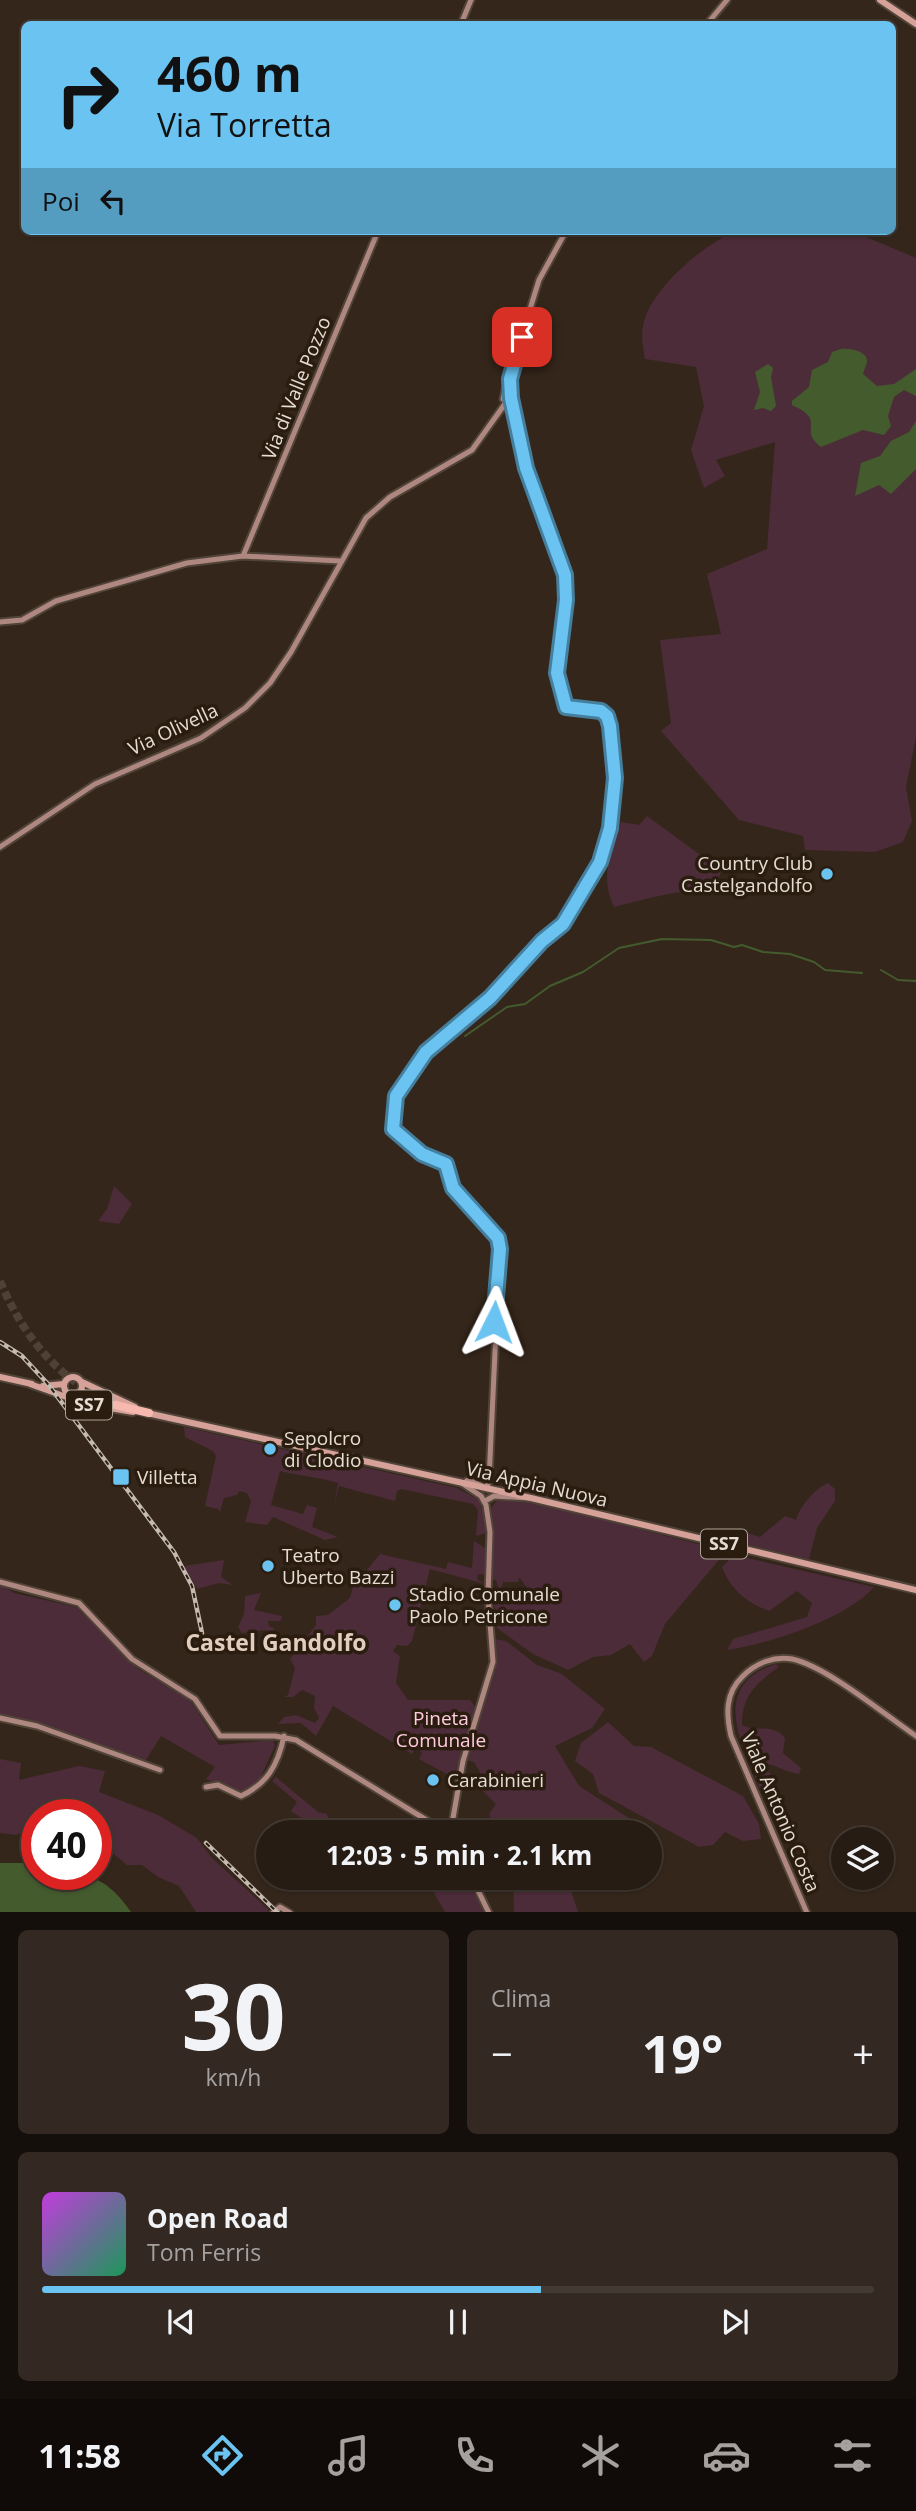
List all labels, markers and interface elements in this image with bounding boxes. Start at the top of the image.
text: 460 m [157,40,302,106]
icon: right [42,49,133,140]
text: Via Torretta [157,103,332,146]
icon: left [94,182,132,220]
text: Poi [42,183,80,219]
pin [492,307,552,367]
street label: Via di Valle Pozzo [255,313,337,463]
icon: arrive [503,318,541,356]
street label: Via Olivella [124,697,222,761]
place label: Country Club Castelgandolfo [681,850,813,898]
marker: Country Club Castelgandolfo [819,866,835,882]
position arrow [457,1285,531,1359]
road number: SS7 [66,1390,112,1420]
place label: Sepolcro di Clodio [284,1425,361,1473]
marker: Sepolcro di Clodio [262,1441,278,1457]
street label: Via Appia Nuova [464,1455,610,1513]
place label: Villetta [137,1464,198,1490]
marker: Villetta [111,1467,131,1487]
road number: SS7 [701,1530,747,1559]
place label: Teatro Uberto Bazzi [282,1542,395,1590]
marker: Teatro Uberto Bazzi [260,1558,276,1574]
place label: Stadio Comunale Paolo Petricone [409,1581,560,1629]
marker: Stadio Comunale Paolo Petricone [387,1597,403,1613]
district label: Castel Gandolfo [185,1626,367,1658]
park label: Pineta Comunale [396,1705,486,1753]
street label: Viale Antonio Costa [736,1728,826,1896]
place label: Carabinieri [447,1767,544,1793]
marker: Carabinieri [425,1772,441,1788]
speed limit sign: 40 [21,1799,112,1890]
map controls [831,1827,894,1890]
button: layers [831,1827,894,1890]
text: 12:03 · 5 min · 2.1 km [326,1837,592,1873]
text: 30 [181,1953,286,2077]
text: Clima [491,1982,551,2014]
text: 19° [642,2017,723,2088]
text: − [491,2027,513,2079]
text: + [852,2027,874,2079]
text: km/h [206,2061,261,2093]
text: Open Road [147,2200,289,2236]
text: Tom Ferris [147,2236,261,2268]
icon: previous [162,2303,200,2341]
icon: pause [439,2303,477,2341]
icon: next [716,2303,754,2341]
icon: directions [198,2431,247,2480]
icon: music [324,2431,373,2480]
icon: phone [450,2431,499,2480]
icon: climate [576,2431,625,2480]
icon: car [702,2431,751,2480]
icon: filters [828,2431,877,2480]
text: 11:58 [39,2434,121,2477]

